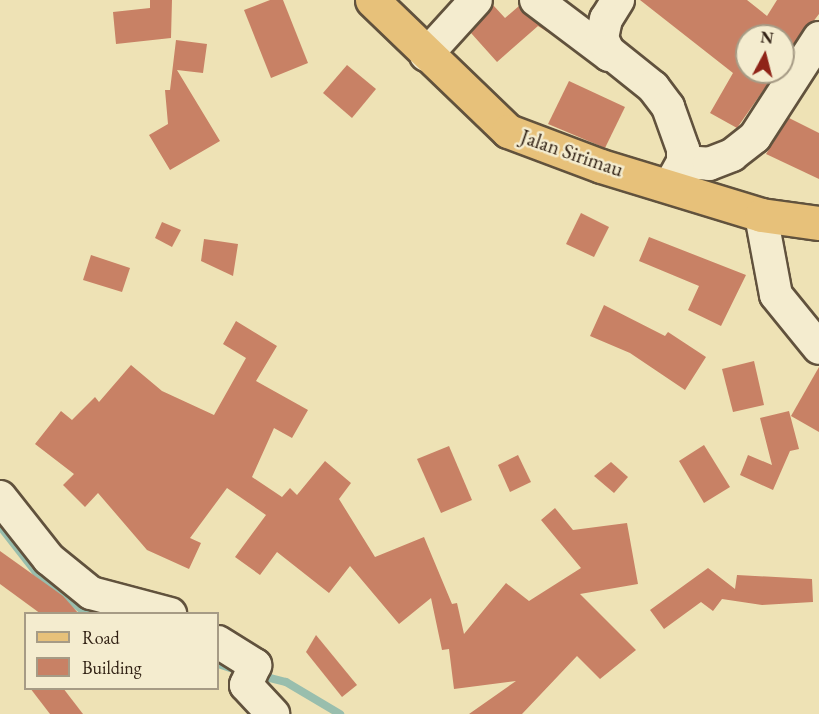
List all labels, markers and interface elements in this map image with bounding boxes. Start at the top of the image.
north arrow [735,24,795,84]
text: N [759,26,775,49]
street label: Jalan Sirimau [517,124,627,182]
legend [24,612,219,690]
text: Road [82,626,120,649]
text: Building [82,656,142,679]

